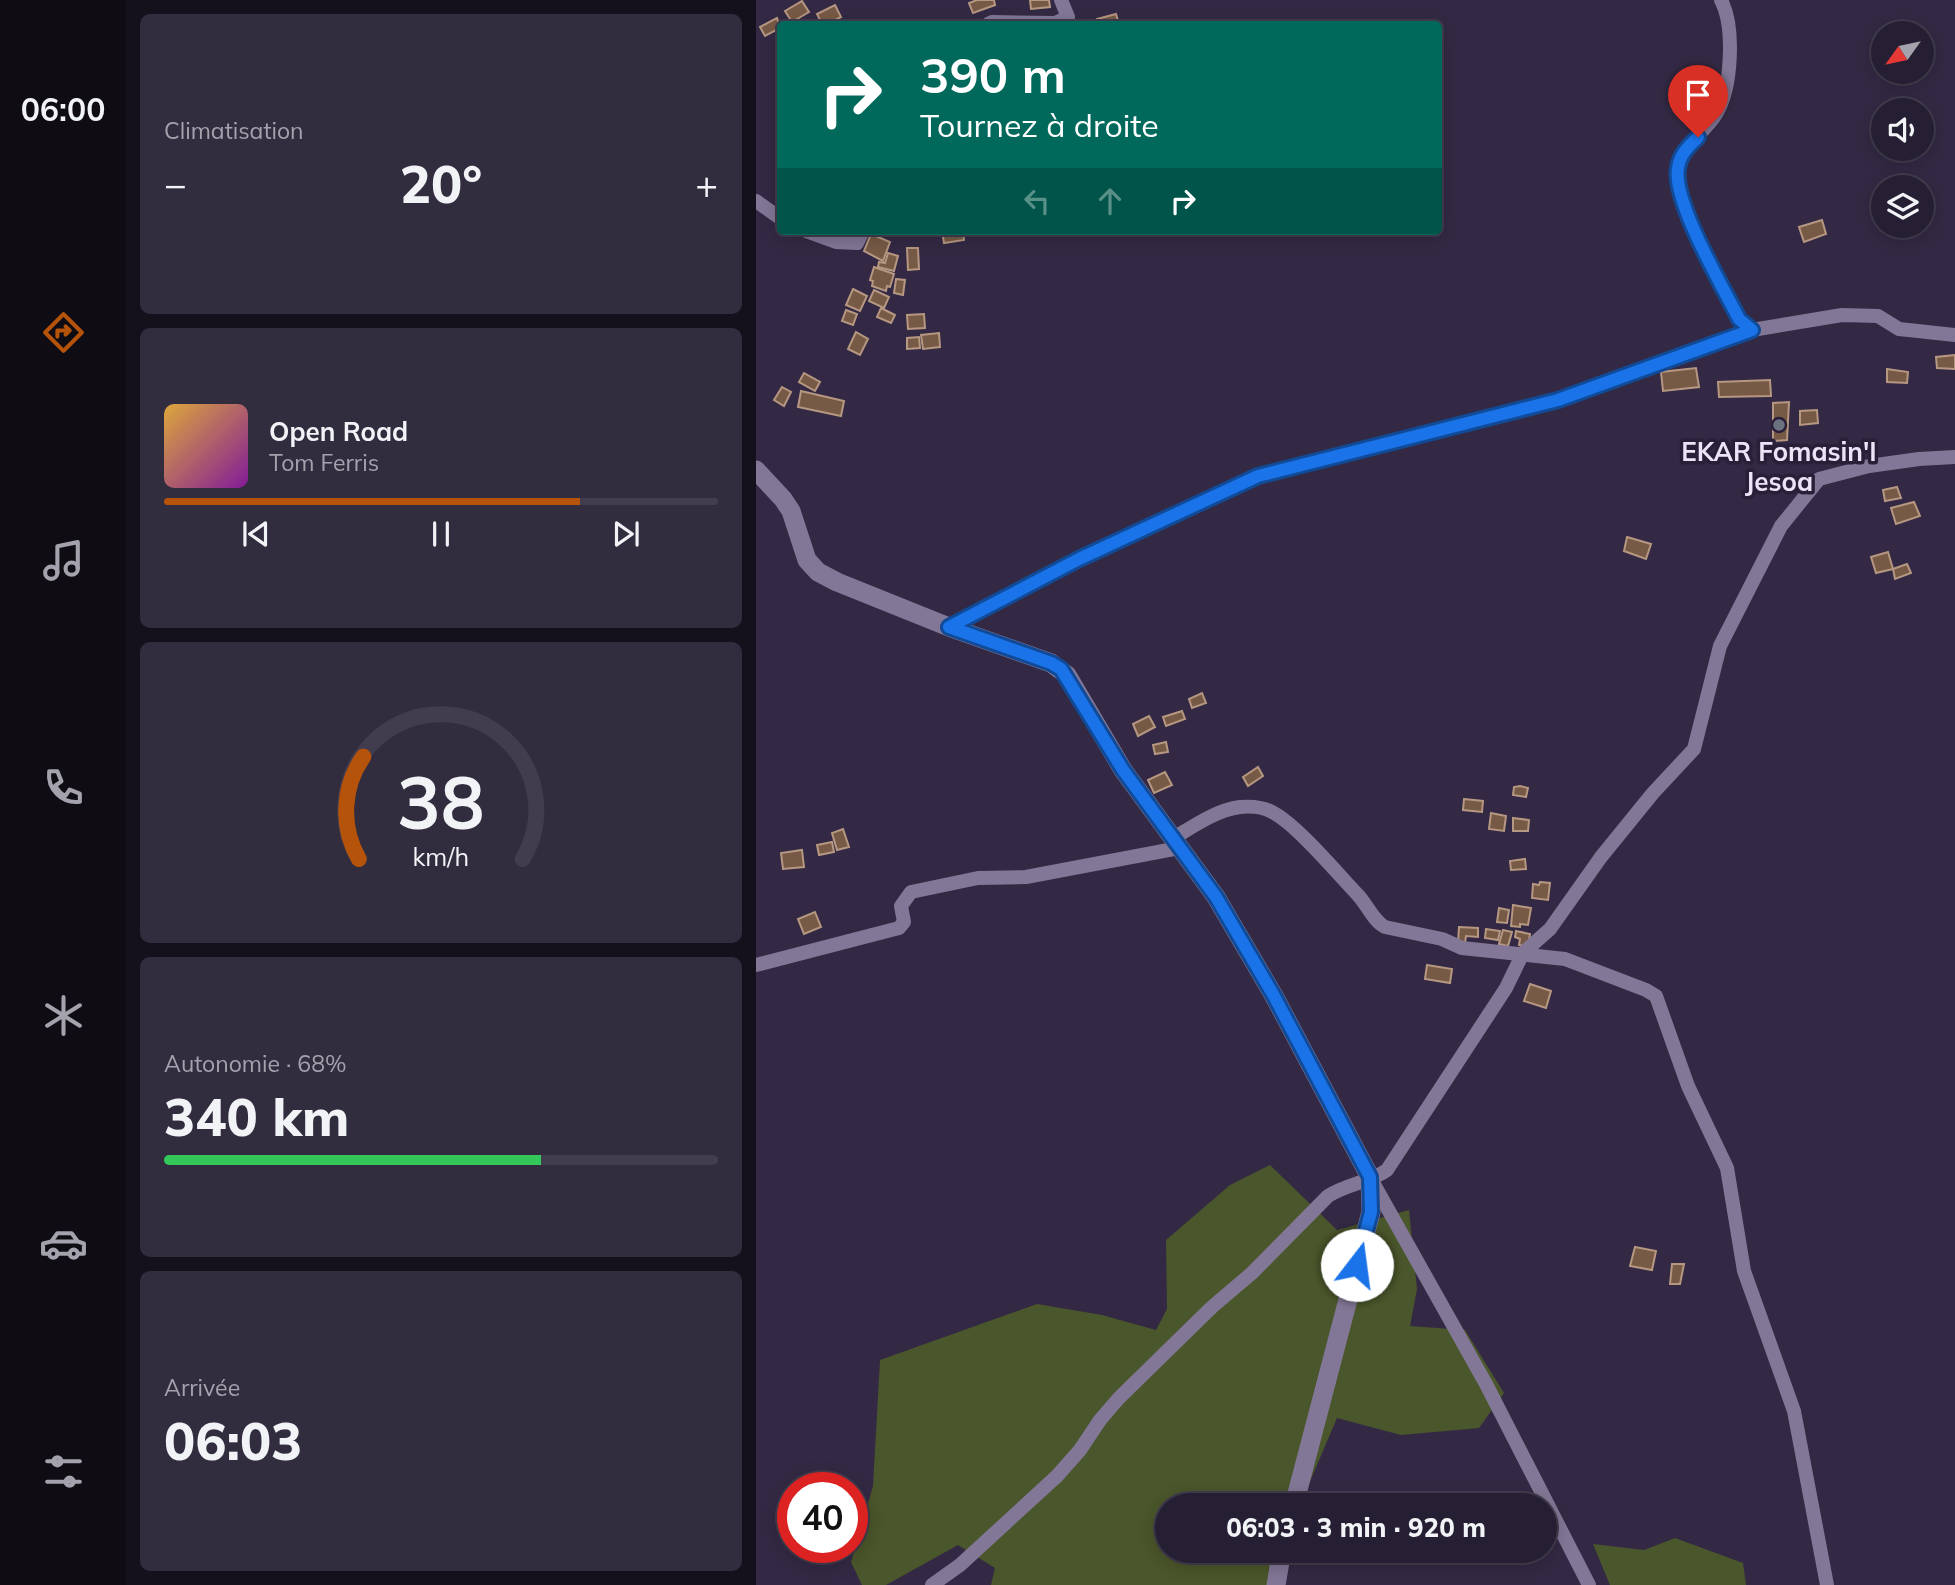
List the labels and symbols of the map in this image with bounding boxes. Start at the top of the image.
north arrow [1871,21,1934,84]
pin [1668,65,1728,137]
marker: EKAR Fomasin'I Jesoa [1771,417,1787,433]
place label: EKAR Fomasin'I Jesoa [1681,435,1877,498]
position arrow [1320,1228,1394,1302]
speed limit sign: 40 [777,1472,868,1563]

